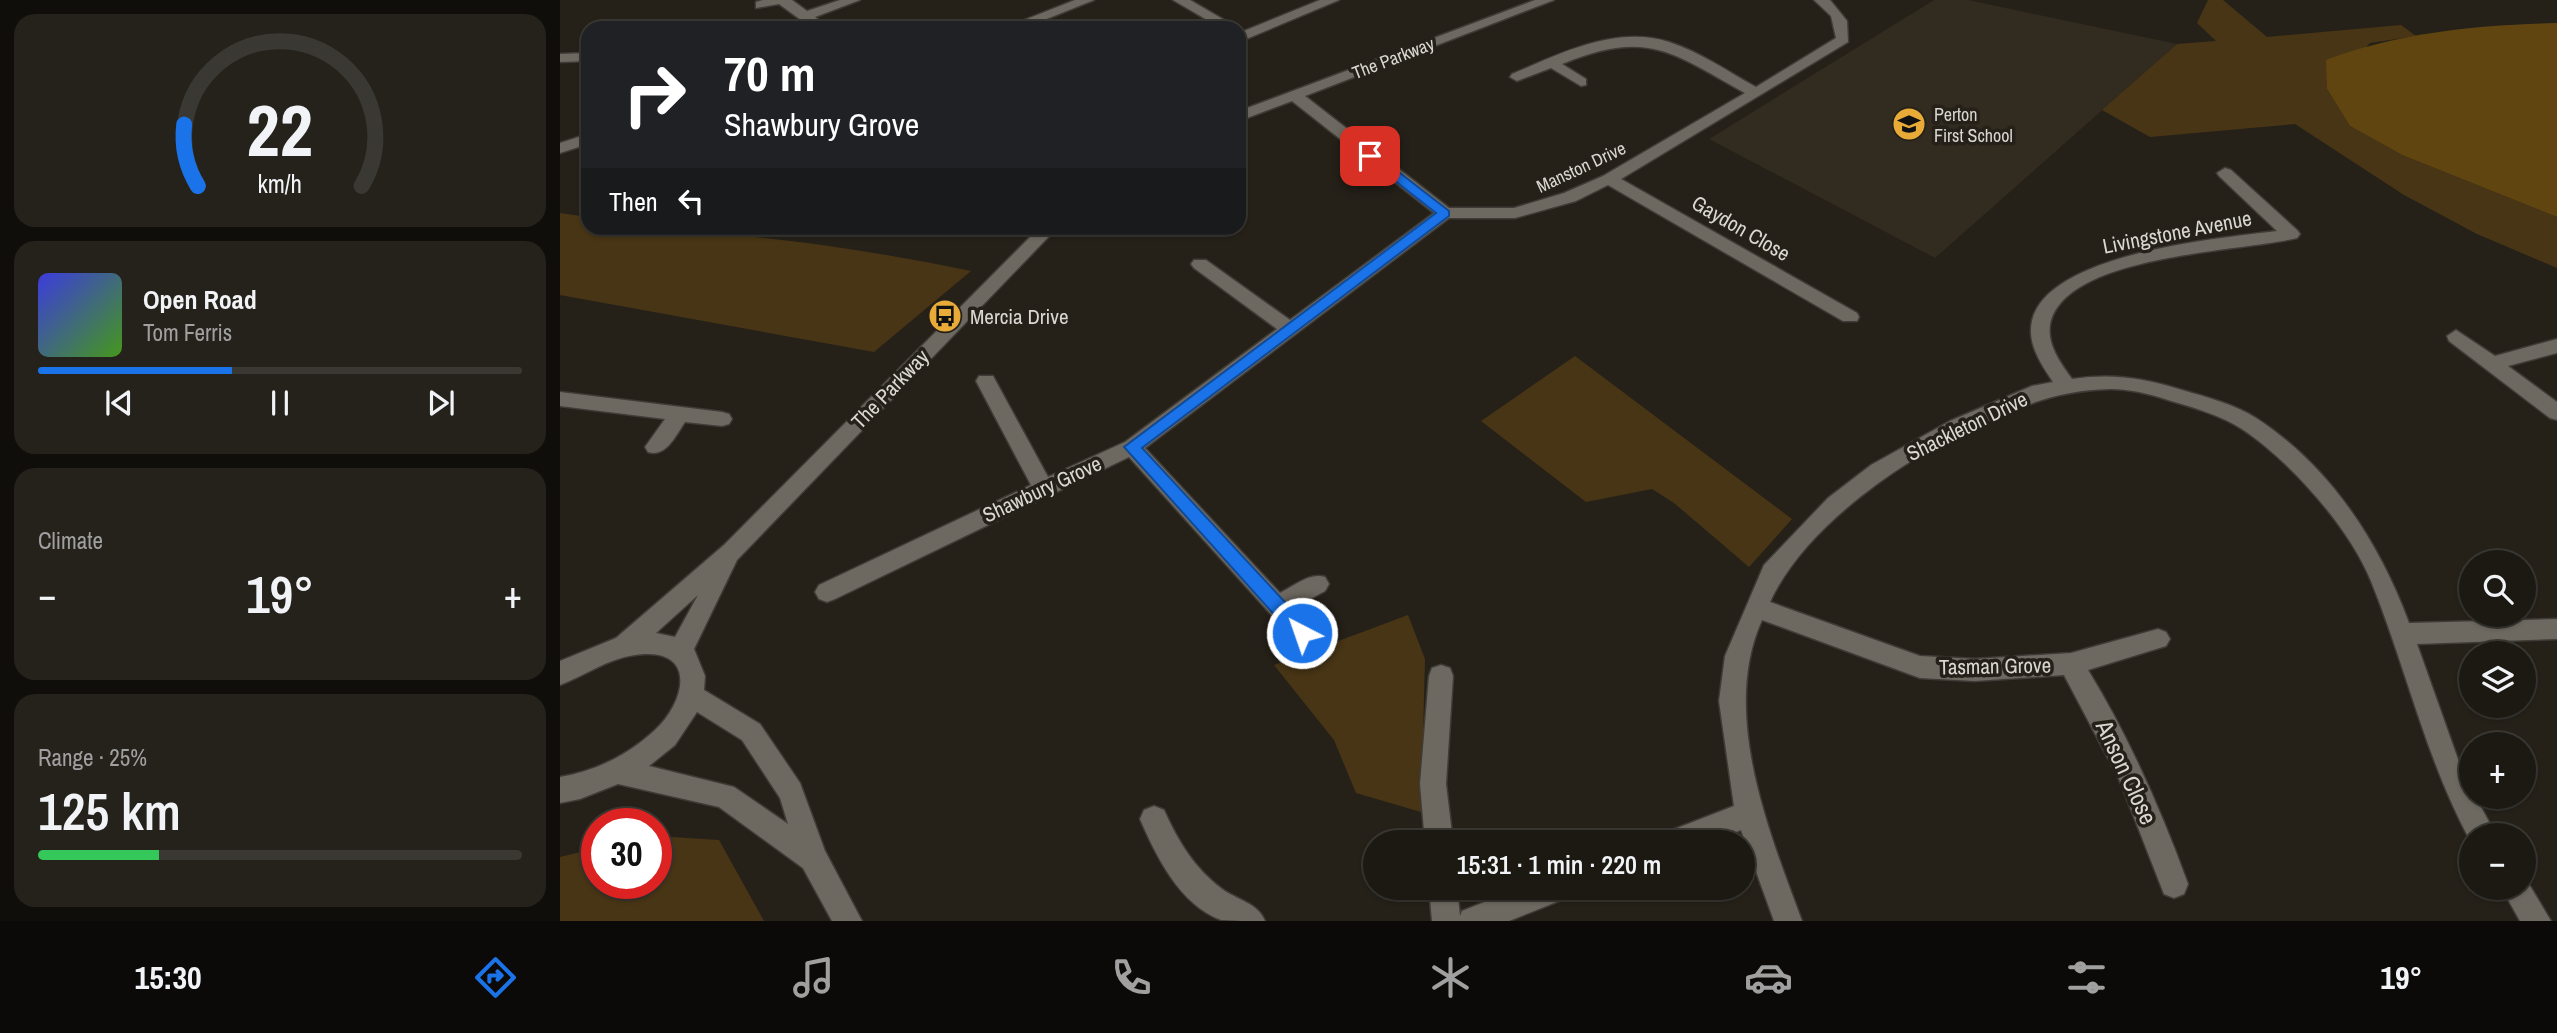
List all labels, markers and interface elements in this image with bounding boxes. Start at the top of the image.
street label: The Parkway [1348,31,1438,85]
text: 70 m [724,40,816,106]
icon: right [609,49,700,140]
text: 22 [247,82,313,180]
place label: Perton First School [1934,102,2013,148]
text: Shawbury Grove [724,103,919,146]
school or university icon: Perton First School [1890,105,1928,143]
pin [1340,126,1400,186]
street label: Manston Drive [1532,135,1630,199]
icon: arrive [1351,137,1389,175]
text: km/h [258,167,302,201]
icon: left [672,182,710,220]
text: Then [609,184,658,219]
street label: Gaydon Close [1686,188,1796,268]
street label: Livingstone Avenue [2100,203,2254,261]
text: Open Road [143,282,257,317]
bus stop icon: Mercia Drive [926,297,964,335]
place label: Mercia Drive [970,302,1069,331]
text: Tom Ferris [143,317,232,348]
street label: The Parkway [845,343,936,435]
icon: previous [100,384,138,422]
icon: pause [261,384,299,422]
icon: next [422,384,460,422]
street label: Shackleton Drive [1902,384,2032,468]
street label: Shawbury Grove [978,449,1106,529]
text: Climate [38,525,103,556]
map controls [2459,550,2536,900]
button: search [2459,550,2536,627]
text: 19° [246,559,314,629]
text: − [38,569,56,620]
text: + [504,569,522,620]
position arrow [1265,596,1339,670]
button: layers [2459,641,2536,718]
street label: Tasman Grove [1939,651,2051,681]
street label: Anson Close [2088,714,2165,829]
button: + [2459,732,2536,809]
text: Range · 25% [38,742,147,773]
text: 125 km [38,776,181,846]
speed limit sign: 30 [581,808,672,899]
button: − [2459,823,2536,900]
text: 15:31 · 1 min · 220 m [1457,847,1661,882]
icon: directions [471,953,520,1002]
icon: music [789,953,838,1002]
icon: phone [1107,953,1156,1002]
icon: climate [1426,953,1475,1002]
icon: car [1744,953,1793,1002]
icon: filters [2062,953,2111,1002]
text: 15:30 [135,956,202,999]
text: 19° [2380,956,2422,999]

